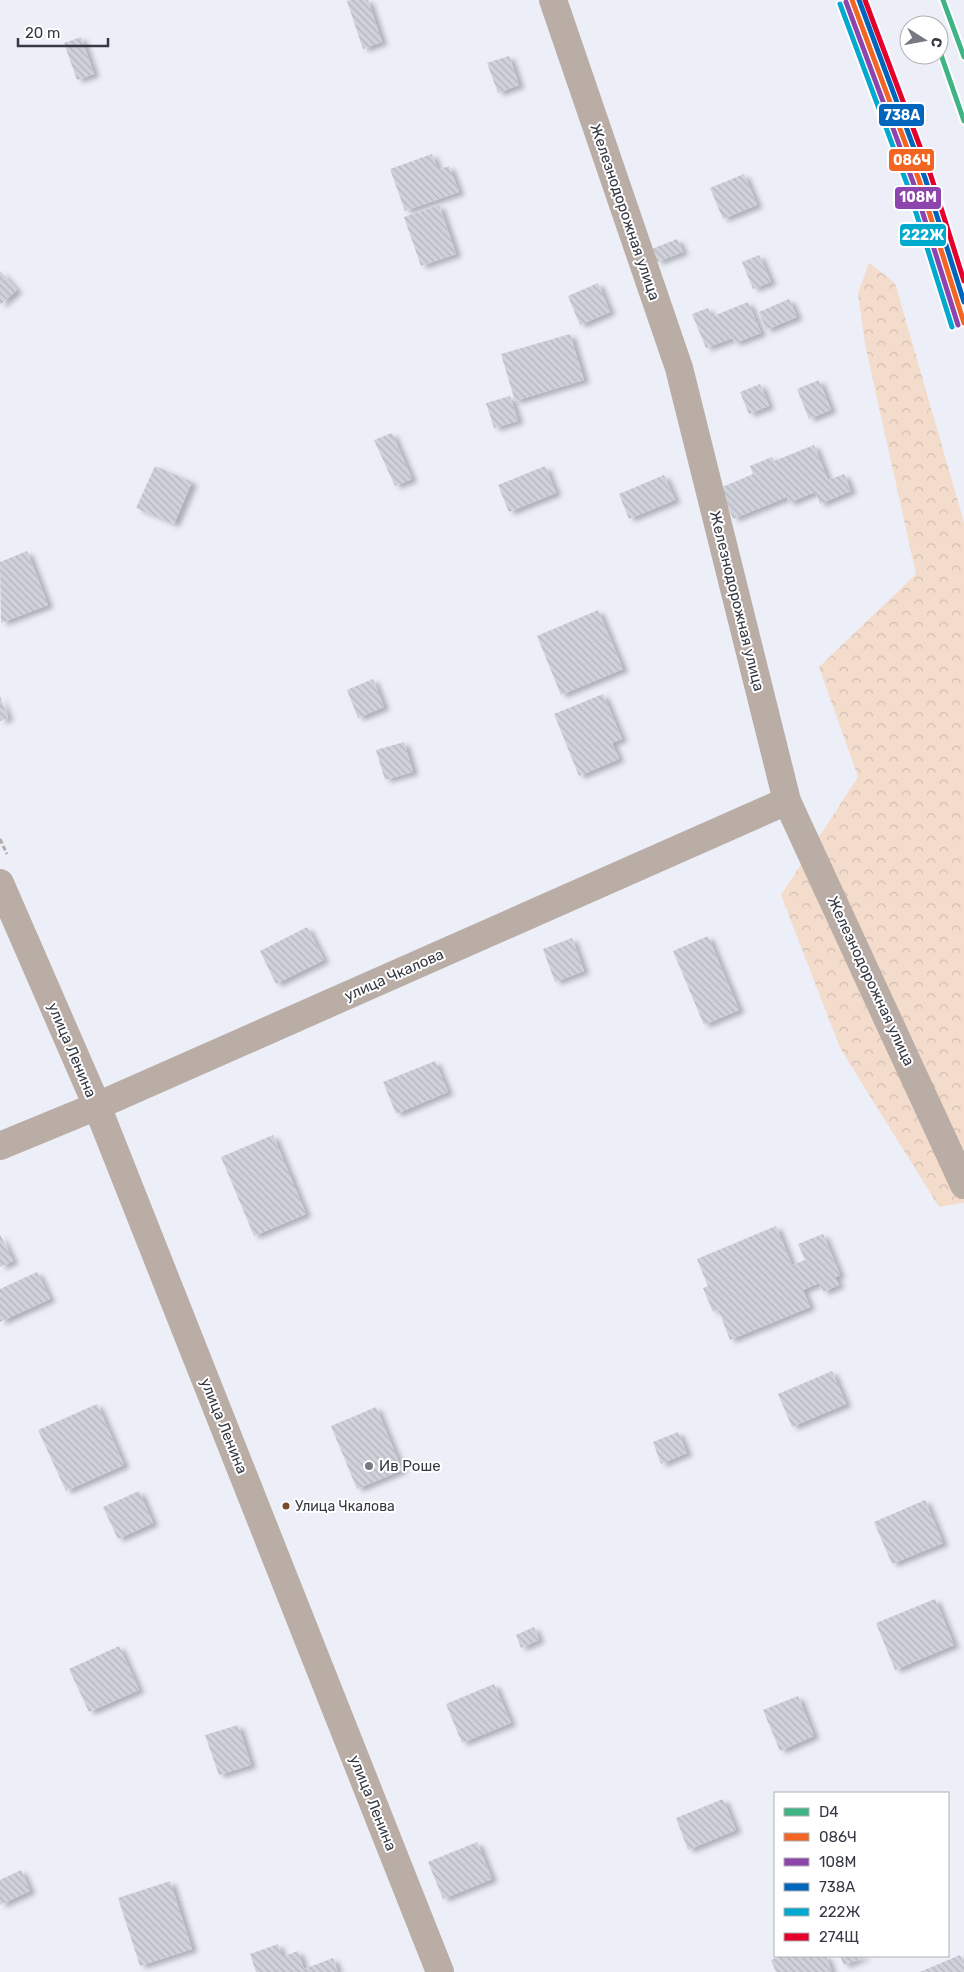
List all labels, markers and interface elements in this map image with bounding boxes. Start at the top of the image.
scale bar [18,15,108,47]
north arrow [899,15,949,65]
text: 20 m [25,24,60,42]
text: С [927,36,946,49]
line badge: 738А [878,103,925,127]
text: 738А [884,107,920,124]
street label: Железнодорожная улица [586,121,664,303]
line badge: 086Ч [888,148,935,172]
text: 086Ч [893,152,931,169]
line badge: 108М [894,186,942,210]
text: 108М [899,189,937,206]
line badge: 222Ж [899,223,947,247]
text: 222Ж [902,227,944,244]
street label: Железнодорожная улица [706,509,768,693]
street label: Железнодорожная улица [824,893,918,1069]
street label: улица Чкалова [341,945,447,1005]
street label: улица Ленина [44,1000,100,1100]
street label: улица Ленина [197,1376,251,1476]
place label: Ив Роше [379,1457,441,1475]
marker: Ив Роше [363,1460,375,1472]
place label: Улица Чкалова [295,1498,395,1515]
marker: Улица Чкалова [281,1501,291,1511]
street label: улица Ленина [346,1753,400,1853]
legend [774,1792,949,1957]
text: D4 [819,1803,839,1821]
text: 086Ч [819,1828,857,1846]
text: 108М [819,1853,856,1871]
text: 738А [819,1878,855,1896]
text: 222Ж [819,1903,860,1921]
text: 274Щ [819,1928,859,1946]

